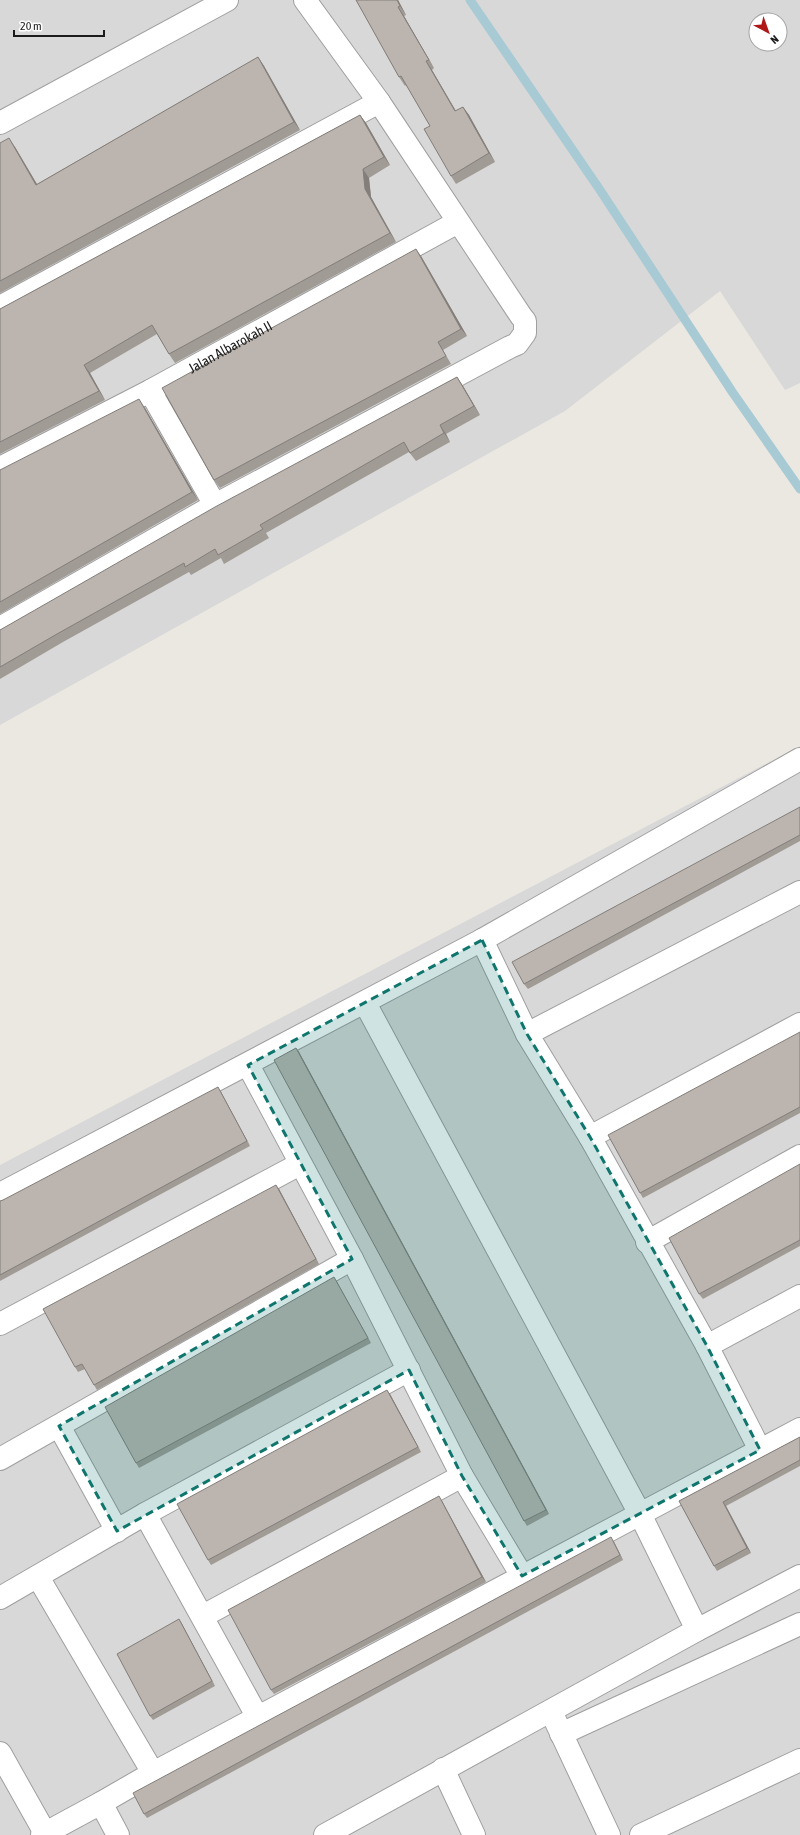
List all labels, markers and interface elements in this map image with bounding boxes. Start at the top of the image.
scale bar [14,12,104,38]
north arrow [748,12,788,52]
text: 20 m [20,19,42,33]
text: N [768,33,781,46]
street label: Jalan Albarokah II [186,318,275,376]

